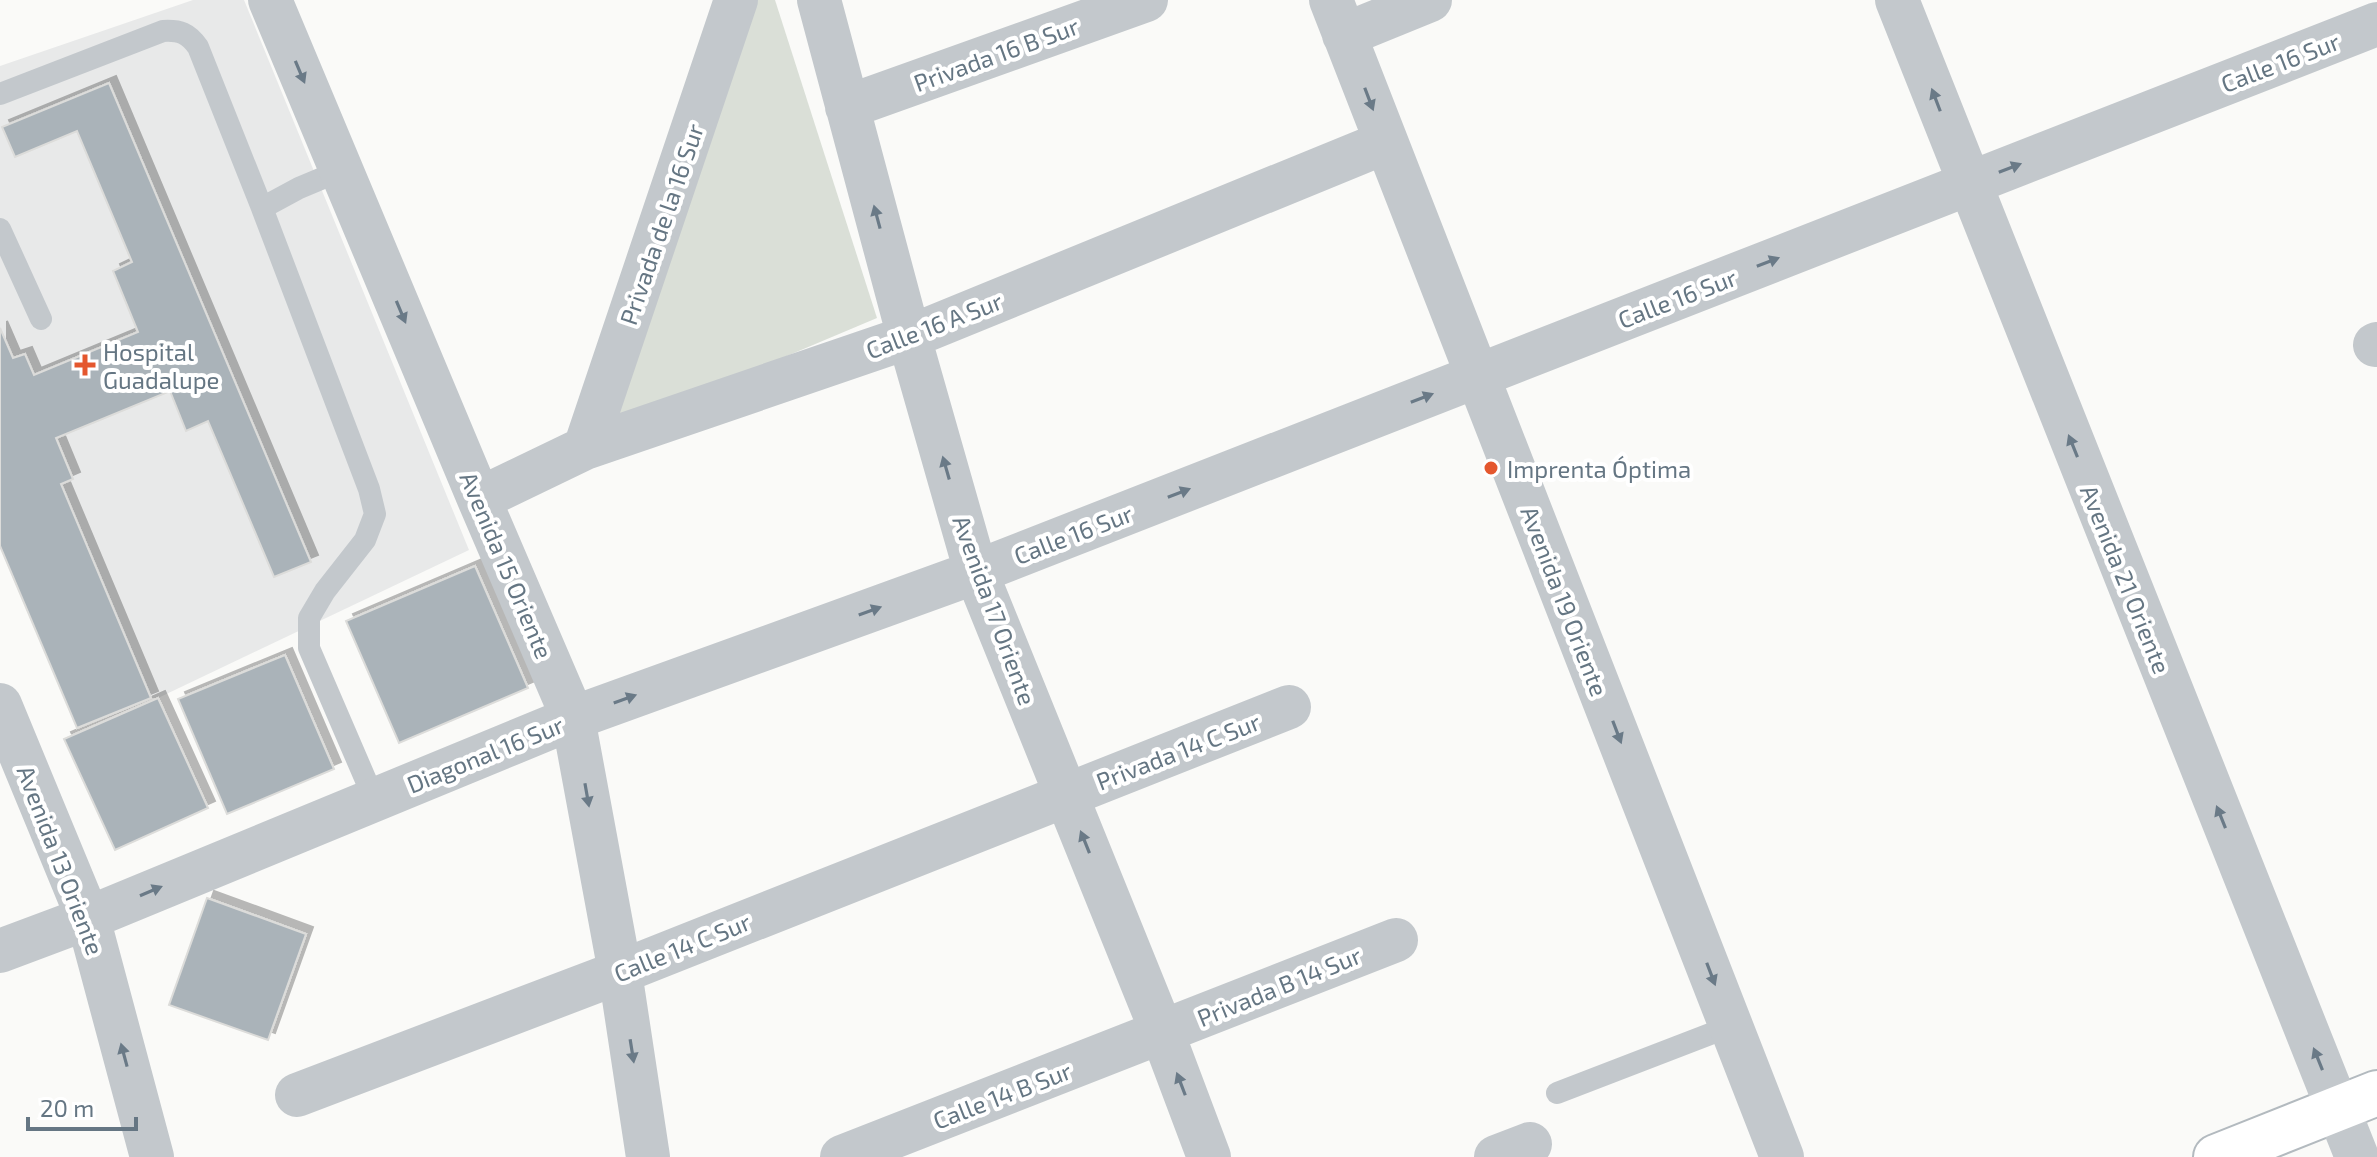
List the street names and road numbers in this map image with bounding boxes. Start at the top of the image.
street label: Privada 16 B Sur [910,11,1083,97]
street label: Calle 16 Sur [2217,26,2344,98]
street label: Privada de la 16 Sur [613,119,709,328]
street label: Calle 16 Sur [1614,262,1741,334]
street label: Calle 16 A Sur [862,286,1007,364]
street label: Avenida 15 Oriente [455,467,559,663]
street label: Avenida 21 Oriente [2075,480,2177,678]
street label: Calle 16 Sur [1010,498,1137,570]
street label: Avenida 19 Oriente [1515,502,1615,700]
street label: Avenida 17 Oriente [947,511,1043,709]
street label: Privada 14 C Sur [1092,706,1264,796]
street label: Diagonal 16 Sur [402,709,568,799]
street label: Avenida 13 Oriente [11,761,111,959]
street label: Calle 14 C Sur [609,906,755,988]
street label: Privada B 14 Sur [1193,940,1366,1032]
street label: Calle 14 B Sur [929,1055,1076,1135]

